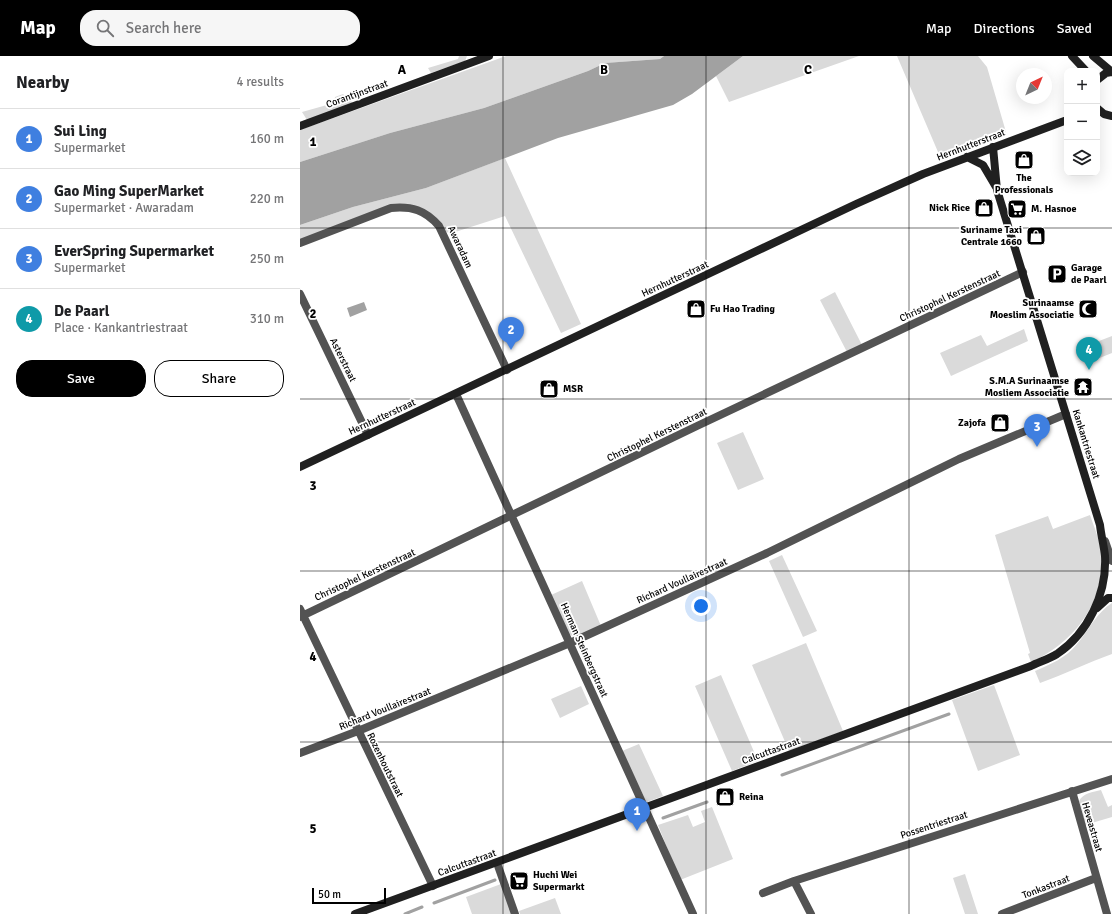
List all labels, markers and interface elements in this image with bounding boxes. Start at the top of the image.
search box [80,10,360,46]
text: Map [20,16,56,40]
icon: search [94,17,116,39]
text: Search here [126,19,201,37]
text: Map [926,20,952,37]
text: Directions [974,20,1035,37]
text: Saved [1057,20,1092,37]
text: A [398,62,407,78]
text: B [600,62,608,78]
text: C [804,62,812,78]
north arrow [1016,68,1052,104]
map controls [1064,68,1100,176]
button: + [1064,68,1100,104]
text: Nearby [16,72,69,93]
text: 4 results [236,74,284,90]
street label: Corantijnstraat [324,77,390,111]
button: − [1064,104,1100,140]
text: Sui Ling [54,122,107,140]
street label: Hernhutterstraat [935,126,1007,164]
text: 1 [25,131,33,147]
text: 160 m [250,131,284,147]
text: 1 [309,134,317,150]
text: Supermarket [54,140,126,156]
button: layers [1064,140,1100,176]
shop icon: The Professionals [1013,149,1035,171]
place label: The Professionals [995,172,1054,196]
text: Gao Ming SuperMarket [54,182,204,200]
text: 2 [25,191,33,207]
text: 220 m [250,191,284,207]
shop icon: Nick Rice [973,197,995,219]
supermarket icon: M. Hasnoe [1006,198,1028,220]
text: Supermarket · Awaradam [54,200,194,216]
place label: Nick Rice [929,202,970,214]
place label: M. Hasnoe [1031,203,1077,215]
street label: Awaradam [445,224,475,270]
place label: Suriname Taxi Centrale 1660 [961,224,1023,248]
shop icon: Suriname Taxi Centrale 1660 [1025,225,1047,247]
text: EverSpring Supermarket [54,242,214,260]
text: 3 [25,251,33,267]
text: 250 m [250,251,284,267]
street label: Hernhutterstraat [640,258,711,300]
text: Supermarket [54,260,126,276]
place label: Garage de Paarl [1071,262,1107,286]
parking icon: Garage de Paarl [1046,263,1068,285]
street label: Christophel Kerstenstraat [898,267,1003,325]
place label: Surinaamse Moeslim Associatie [990,297,1074,321]
shop icon: Fu Hao Trading [685,298,707,320]
mosque icon: Surinaamse Moeslim Associatie [1077,298,1099,320]
text: De Paarl [54,302,109,320]
place label: Fu Hao Trading [710,303,776,315]
text: 2 [309,306,317,322]
text: 4 [25,311,33,327]
text: 310 m [250,311,284,327]
pin: 2 [498,317,524,350]
text: Place · Kankantriestraat [54,320,188,336]
street label: Asterstraat [327,336,359,384]
pin: 4 [1076,337,1102,370]
button: Save [16,360,146,397]
button: Share [154,360,284,397]
place label: S.M.A Surinaamse Mosliem Associatie [985,375,1069,399]
temple icon: S.M.A Surinaamse Mosliem Associatie [1072,376,1094,398]
shop icon: MSR [538,378,560,400]
place label: MSR [563,383,583,395]
street label: Hernhutterstraat [347,396,418,438]
street label: Christophel Kerstenstraat [605,405,709,464]
street label: Kankantriestraat [1070,408,1102,481]
shop icon: Zajofa [989,412,1011,434]
pin: 3 [1024,414,1050,447]
place label: Zajofa [958,417,986,429]
text: 3 [309,478,317,494]
street label: Christophel Kerstenstraat [313,546,418,604]
street label: Richard Voullairestraat [635,555,730,606]
your location [691,596,711,616]
street label: Herman Steinbergstraat [558,601,611,700]
text: 4 [309,649,317,665]
street label: Richard Voullairestraat [337,685,433,733]
street label: Rozenhoutstraat [364,731,406,800]
street label: Calcuttastraat [740,735,802,767]
shop icon: Reina [714,786,736,808]
place label: Reina [739,791,764,803]
pin: 1 [624,798,650,831]
street label: Heveastraat [1079,801,1105,854]
street label: Possentriestraat [899,808,970,842]
text: 5 [309,821,317,837]
street label: Calcuttastraat [436,847,498,879]
place label: Huchi Wei Supermarkt [533,869,585,893]
supermarket icon: Huchi Wei Supermarkt [508,870,530,892]
street label: Tonkastraat [1021,872,1072,902]
scale bar [312,886,386,905]
text: 50 m [318,888,341,901]

